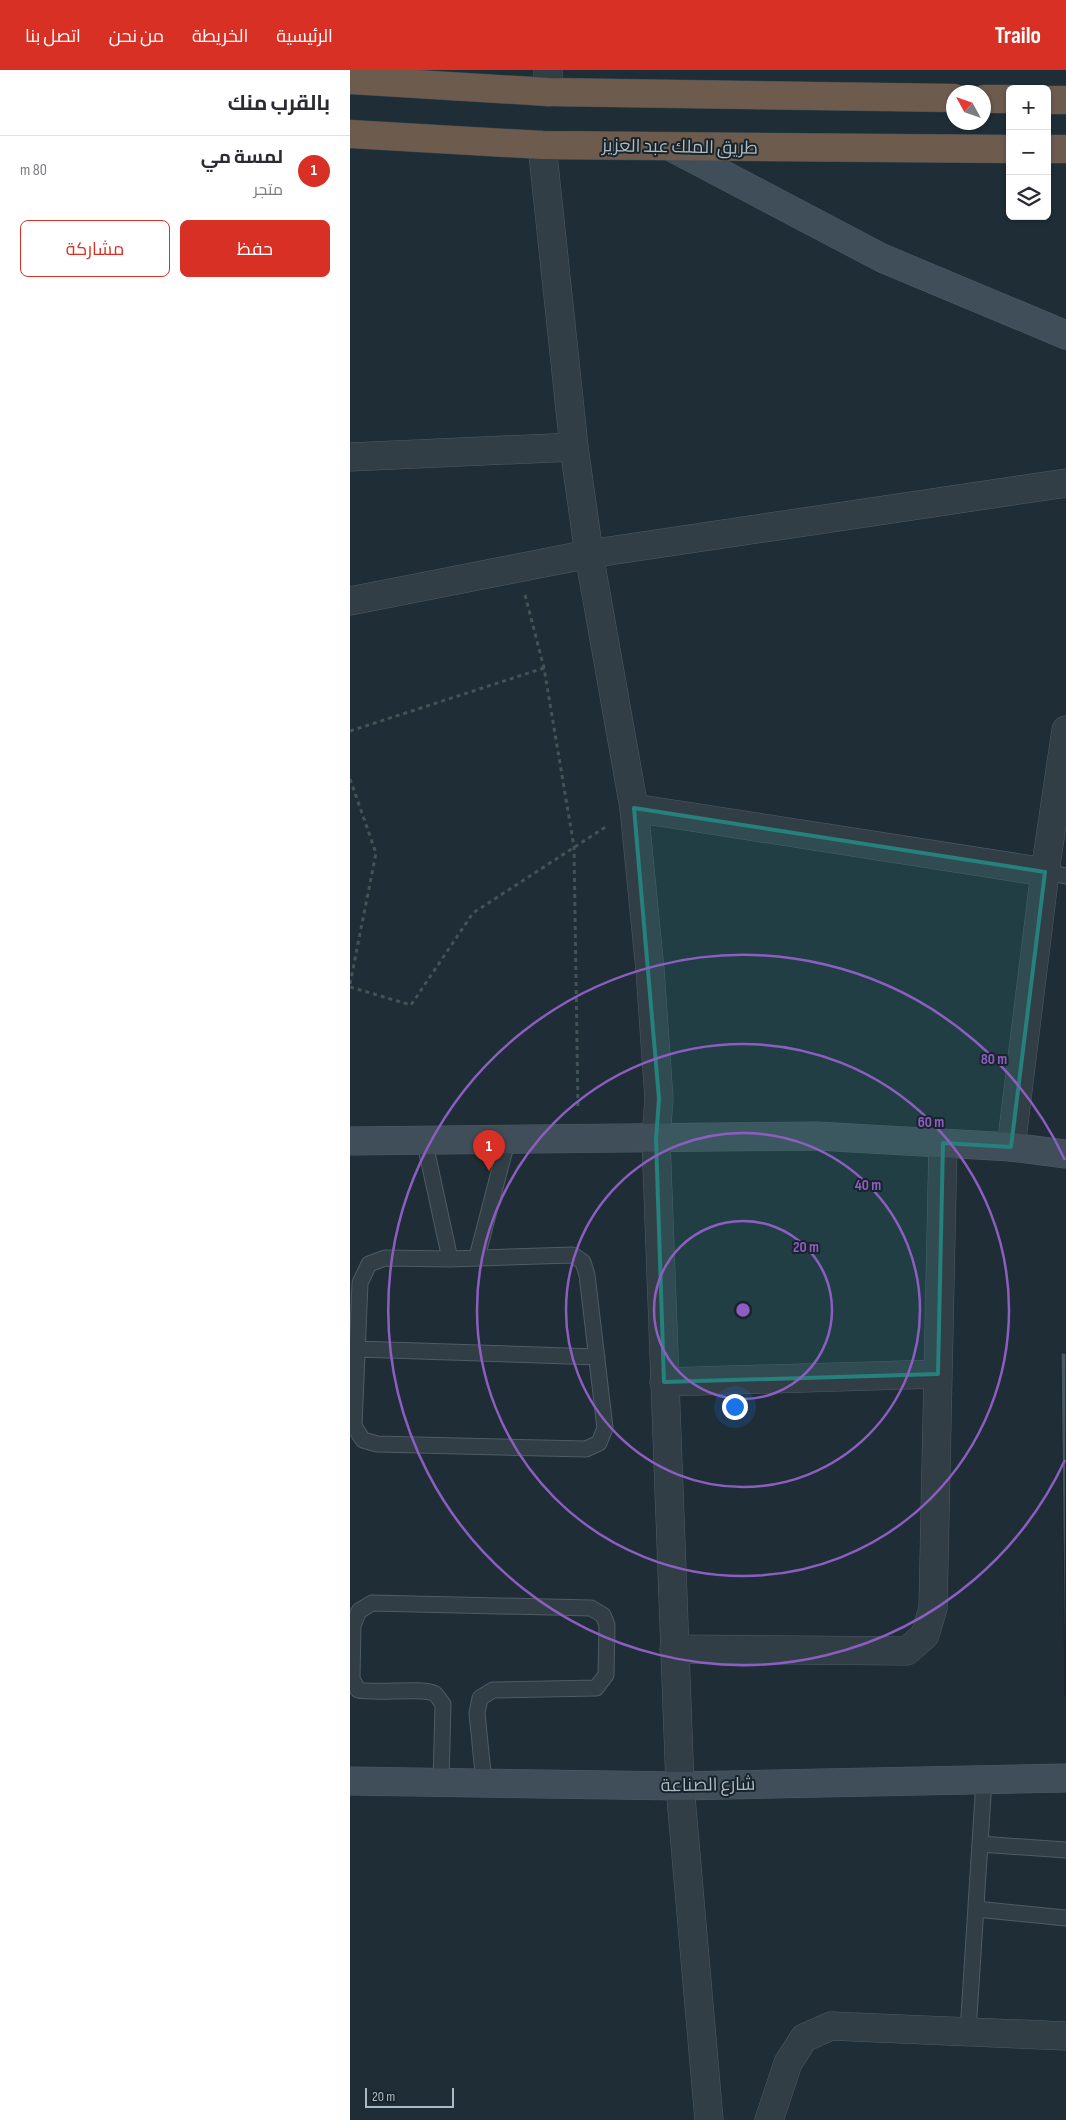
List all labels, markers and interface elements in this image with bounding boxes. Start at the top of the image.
text: Trailo [995,21,1041,50]
text: اتصل بنا [25,26,81,47]
text: من نحن [109,26,164,47]
text: الخريطة [192,26,248,47]
text: الرئيسية [276,26,333,47]
north arrow [946,85,991,130]
map controls [1006,85,1051,220]
button: + [1006,85,1051,130]
text: بالقرب منك [228,91,330,116]
button: − [1006,130,1051,175]
street label: طريق الملك عبد العزيز [601,135,758,160]
text: لمسة مي [201,146,283,169]
text: 80 m [20,161,47,180]
text: 1 [311,161,317,180]
button: layers [1006,175,1051,220]
text: متجر [254,181,283,200]
button: مشاركة [20,220,170,277]
button: حفظ [180,220,330,277]
text: 80 m [981,1050,1007,1069]
text: 60 m [918,1113,944,1132]
pin: 1 [473,1130,505,1171]
text: 40 m [855,1176,881,1195]
text: 20 m [793,1238,819,1257]
centre of rings [734,1301,752,1319]
your location [722,1394,748,1420]
street label: شارع الصناعة [661,1774,755,1797]
scale bar [365,2085,454,2108]
text: 20 m [372,2088,395,2105]

